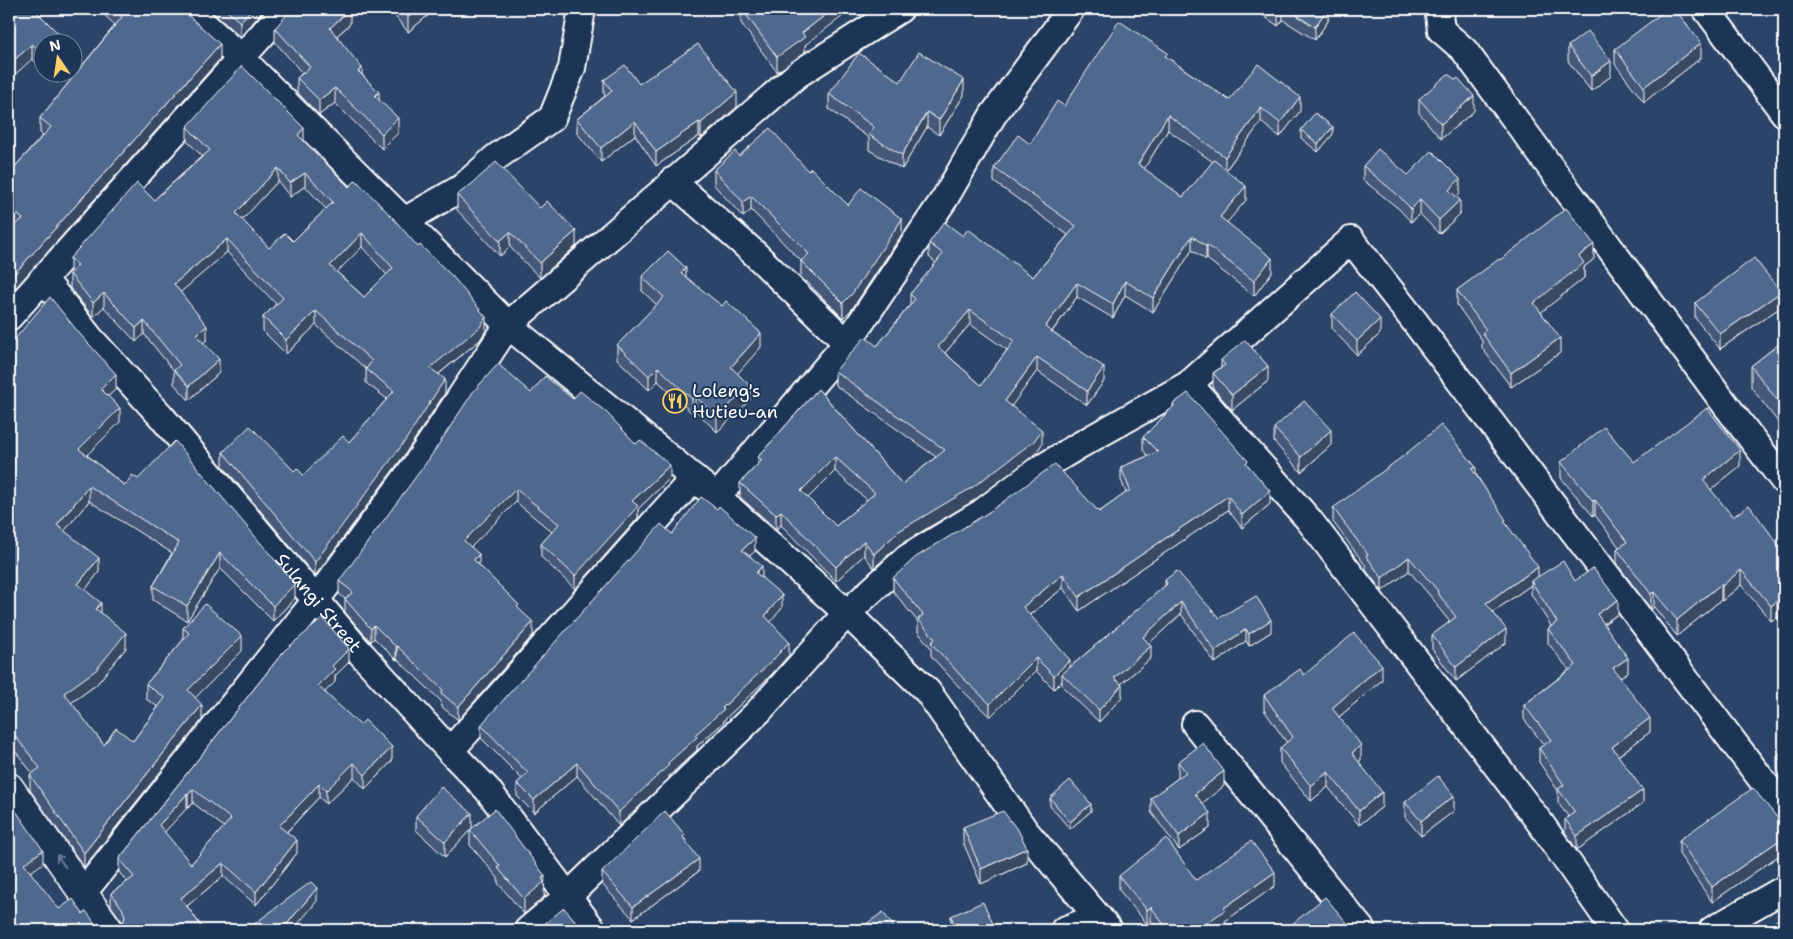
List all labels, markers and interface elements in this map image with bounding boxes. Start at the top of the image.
north arrow [32,32,82,82]
text: N [48,35,63,55]
place label: Loleng's Hutieu-an [692,379,778,424]
restaurant icon: Loleng's Hutieu-an [662,388,688,414]
street label: Sulangi Street [270,548,367,658]
one-way arrow [56,855,66,869]

